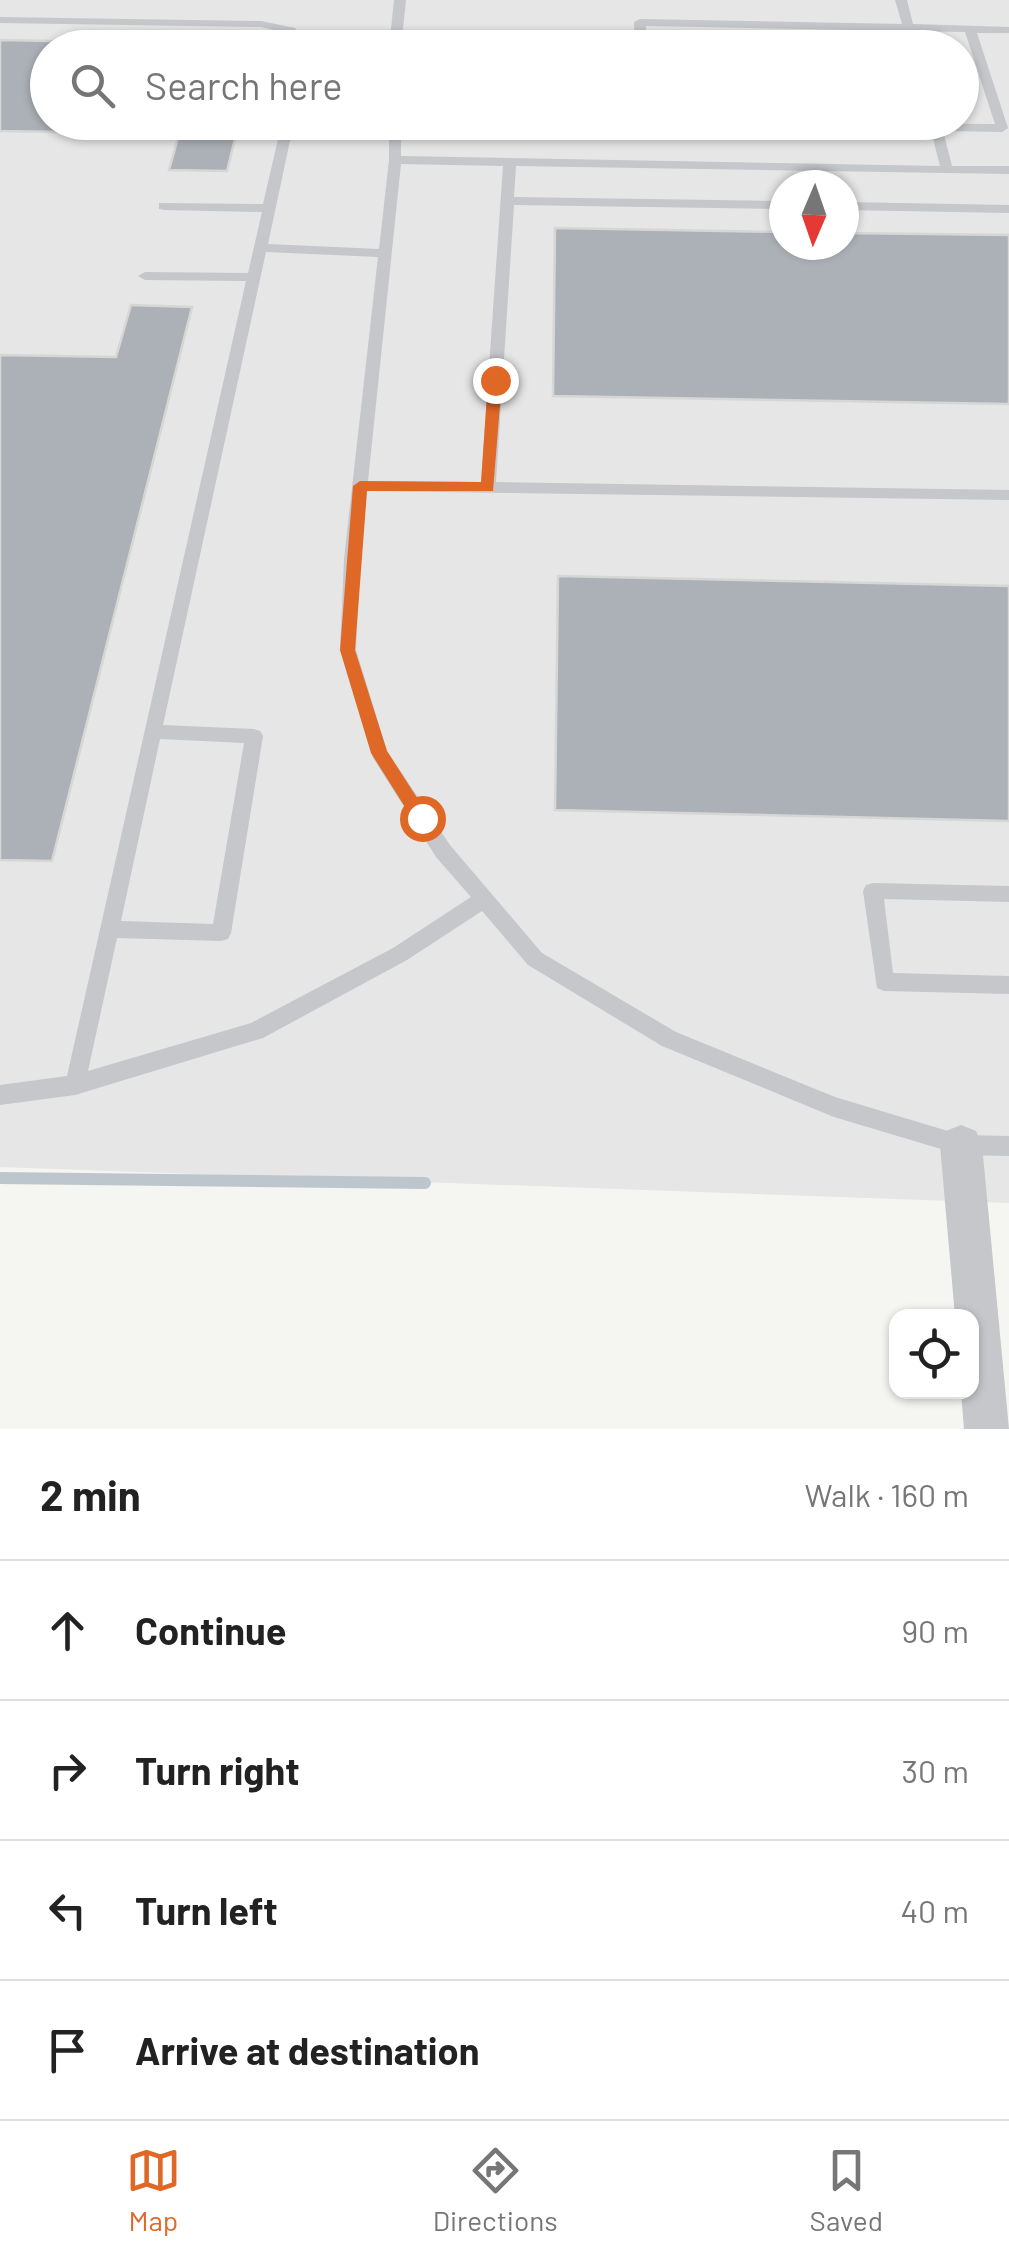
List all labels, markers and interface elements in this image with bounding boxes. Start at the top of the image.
search box [30,30,979,140]
icon: search [65,58,120,113]
text: Search here [145,62,343,108]
north arrow [769,170,859,260]
route end [473,358,519,404]
route start [400,796,446,842]
map controls [889,1309,979,1399]
button: locate [889,1309,979,1399]
text: 2 min [40,1469,141,1519]
text: Walk · 160 m [805,1475,969,1513]
icon: ahead [40,1603,95,1658]
text: Continue [135,1607,286,1653]
text: 90 m [901,1611,969,1649]
icon: right [40,1743,95,1798]
text: Turn right [135,1747,300,1793]
text: 30 m [902,1751,969,1789]
icon: left [40,1883,95,1938]
text: Turn left [135,1887,278,1933]
text: 40 m [900,1891,969,1929]
icon: arrive [40,2023,95,2078]
text: Arrive at destination [135,2027,480,2073]
tab: Map [126,2143,181,2237]
tab: Directions [433,2143,558,2237]
tab: Saved [810,2143,883,2237]

